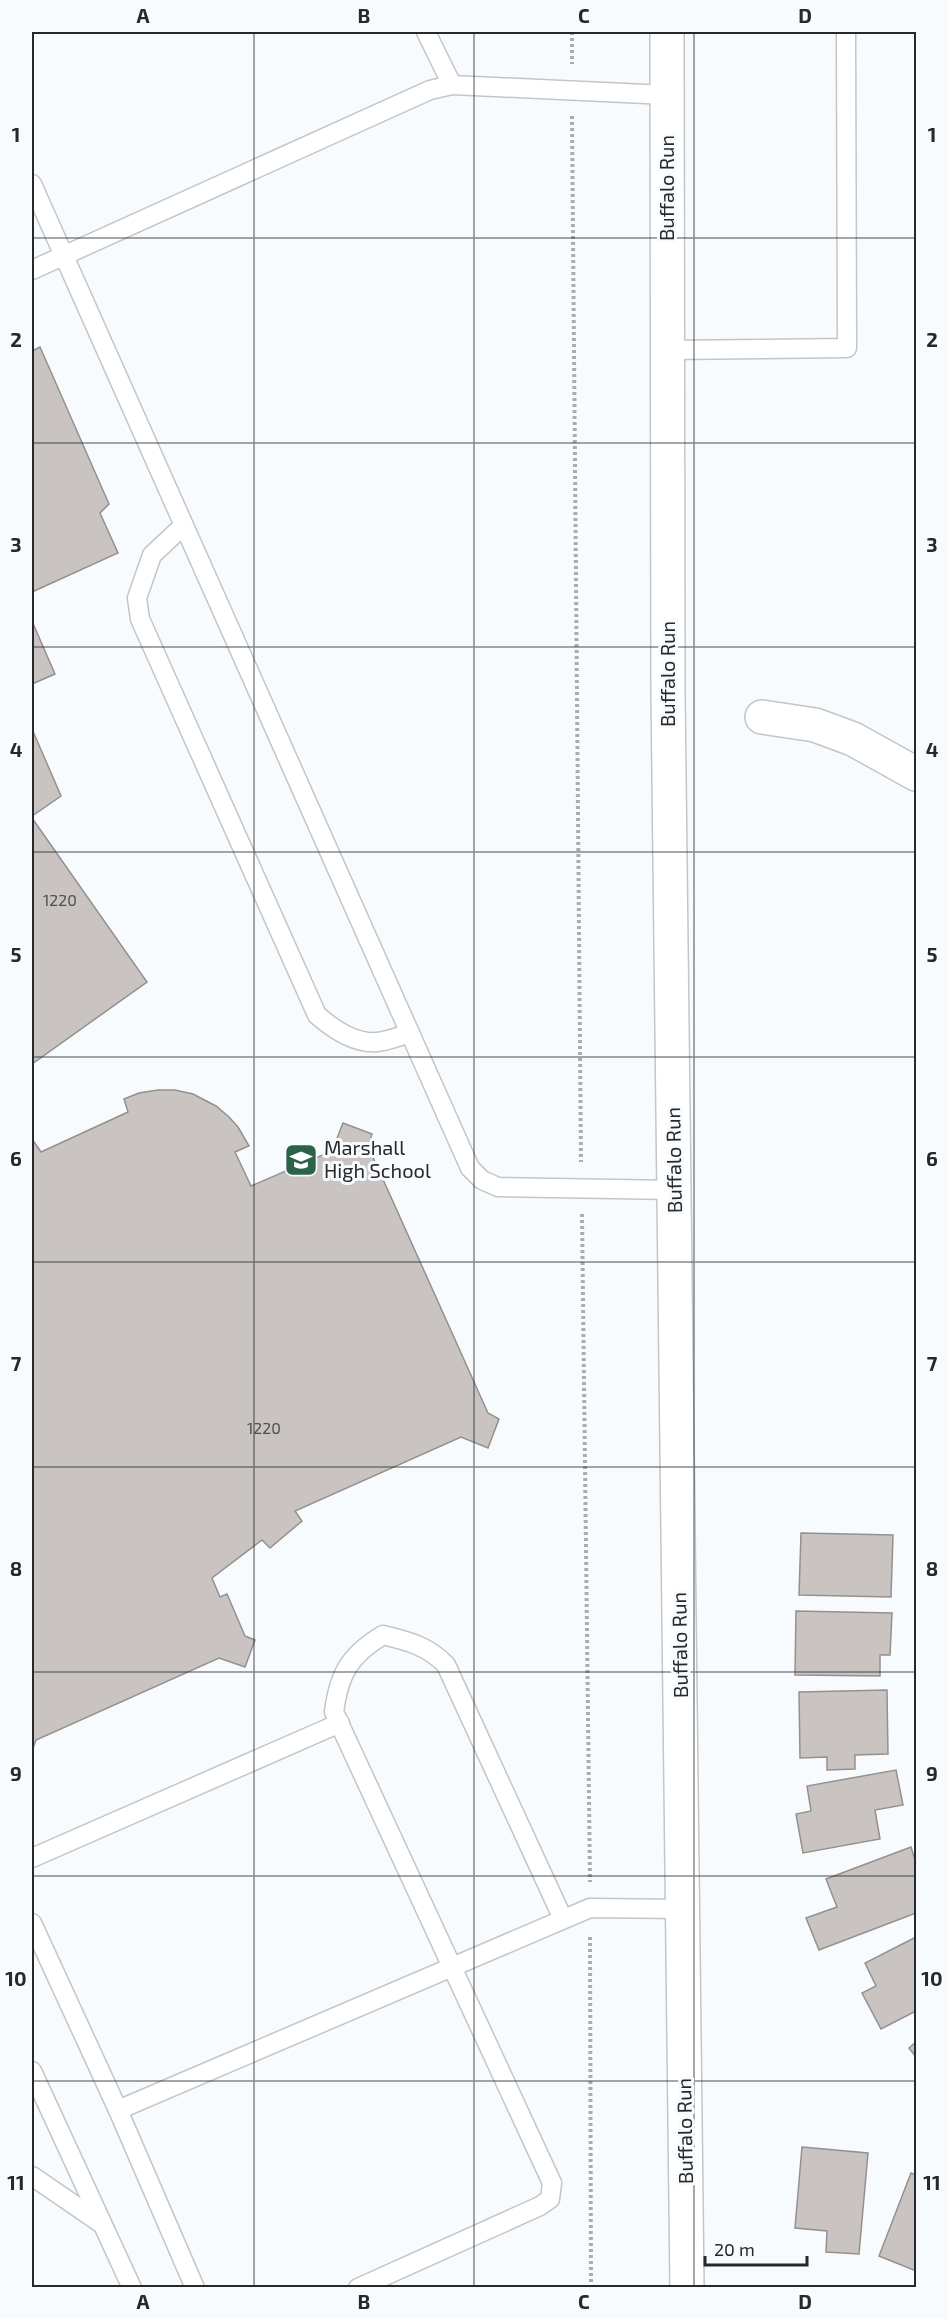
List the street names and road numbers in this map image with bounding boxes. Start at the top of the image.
street label: Buffalo Run [654,135,678,241]
street label: Buffalo Run [655,621,679,727]
street label: Buffalo Run [660,1107,686,1213]
street label: Buffalo Run [666,1592,692,1698]
street label: Buffalo Run [671,2078,697,2184]

